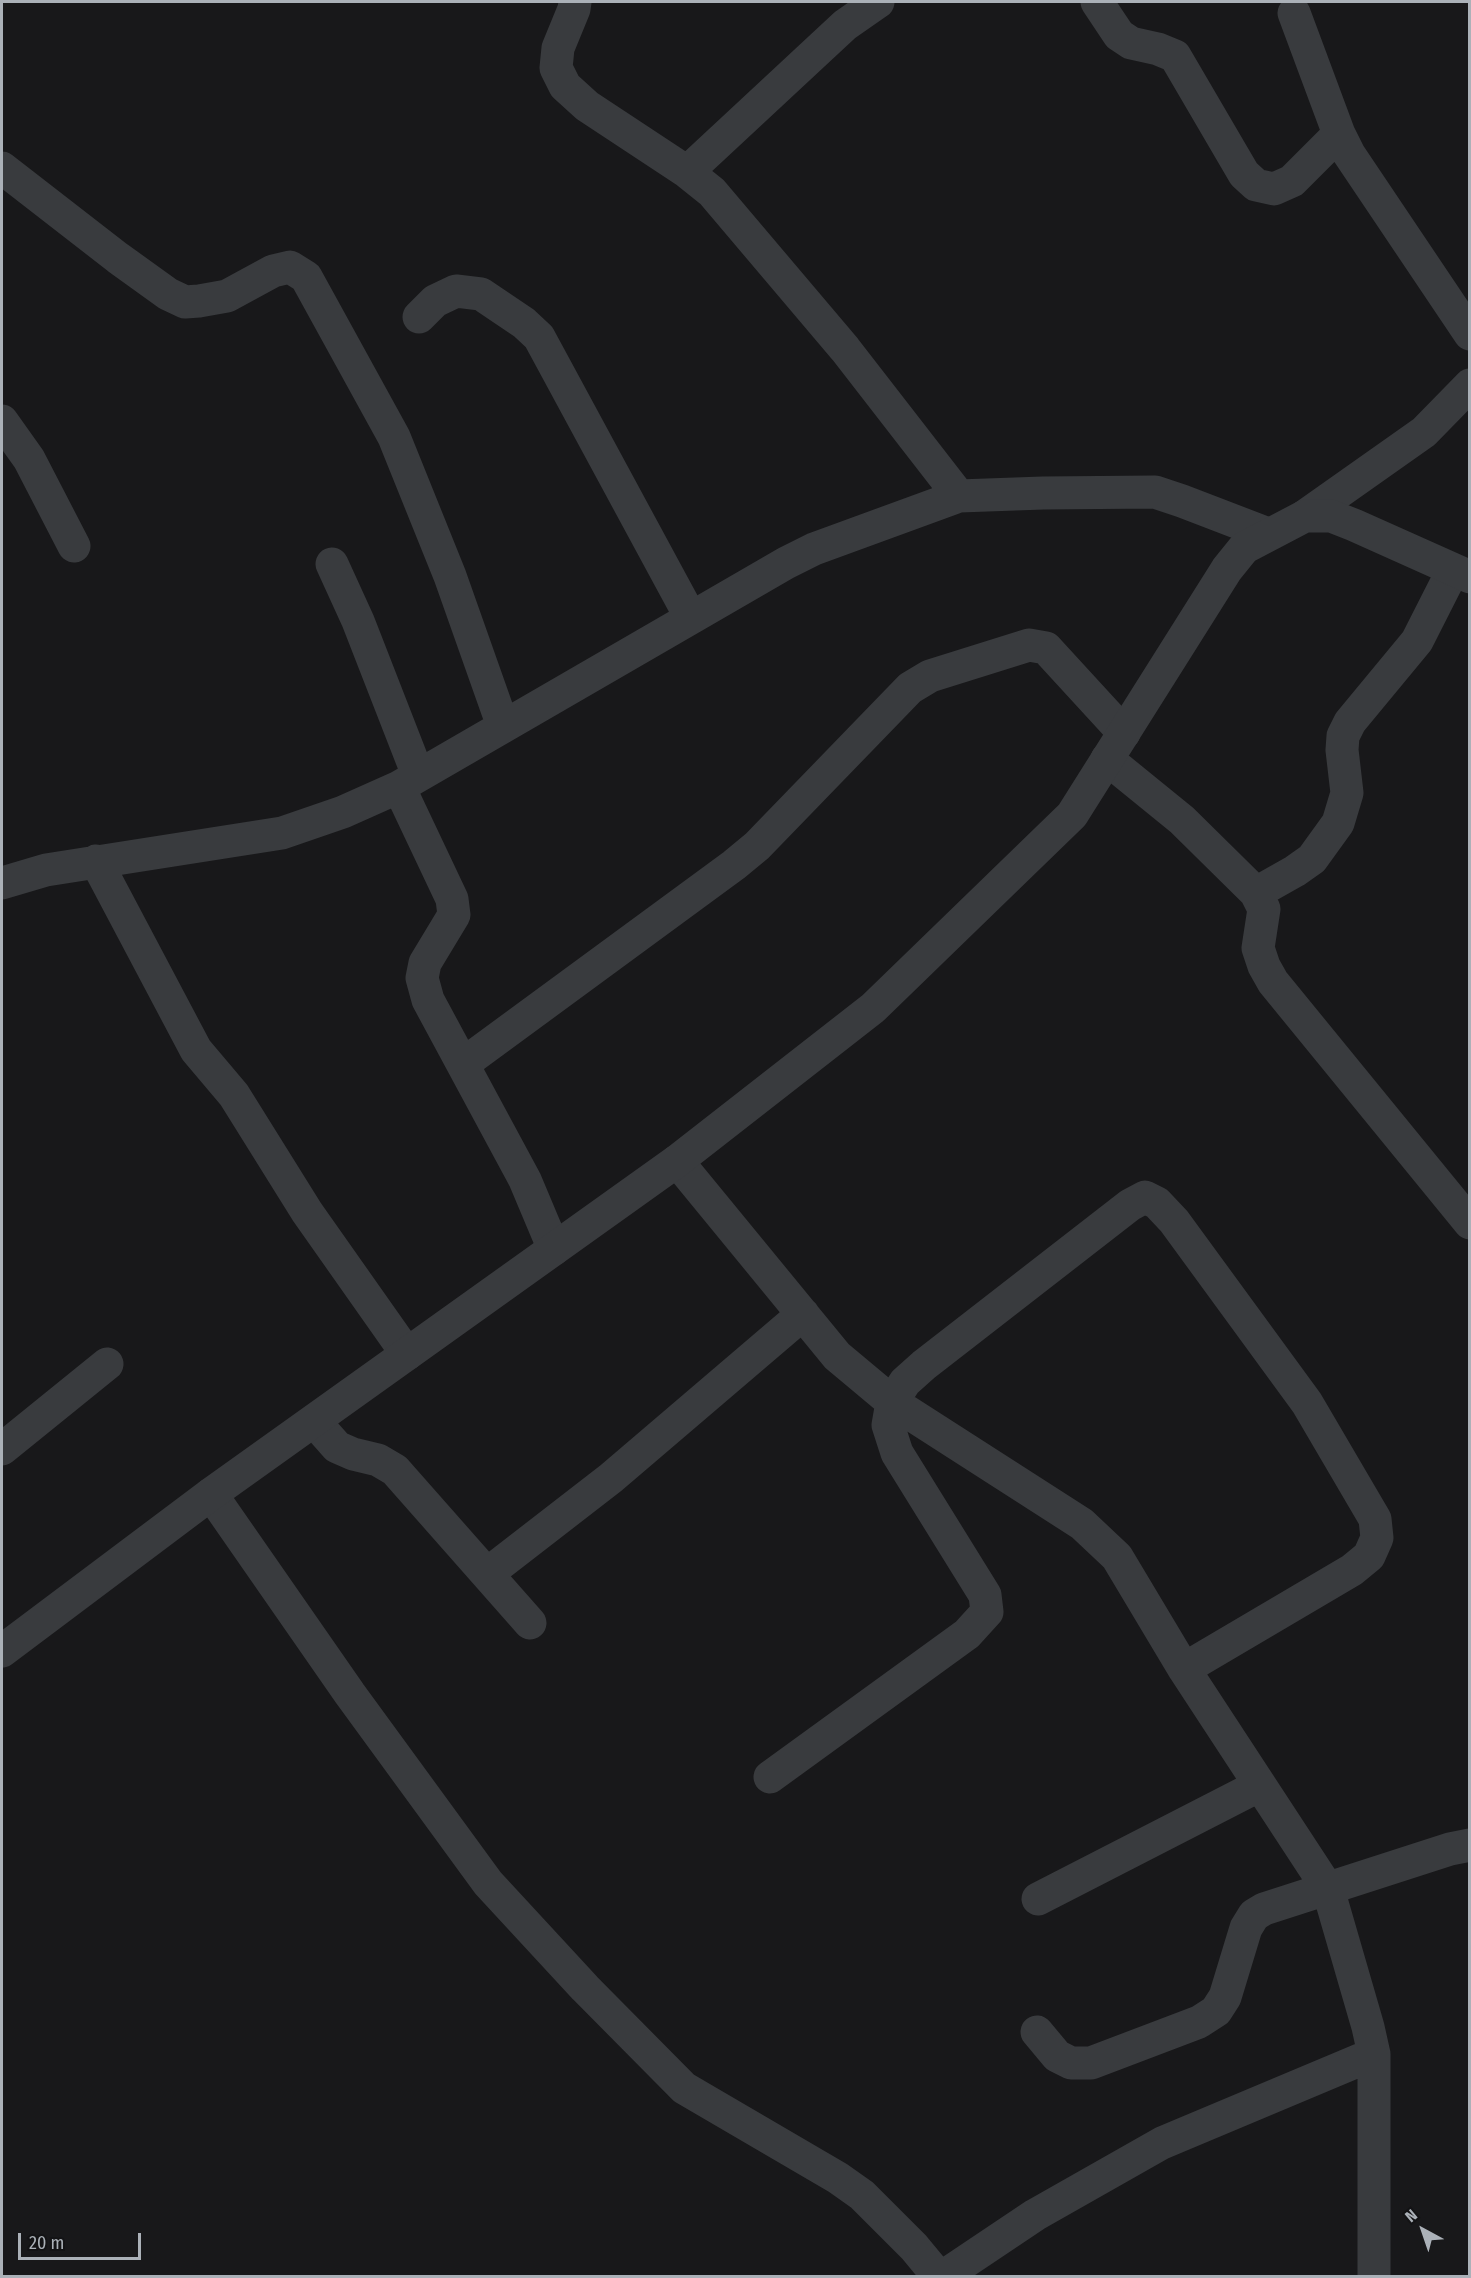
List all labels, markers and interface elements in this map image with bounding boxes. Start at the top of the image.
north arrow [1393,2200,1453,2260]
text: N [1401,2205,1421,2226]
scale bar [21,2221,144,2259]
text: 20 m [29,2232,64,2254]

